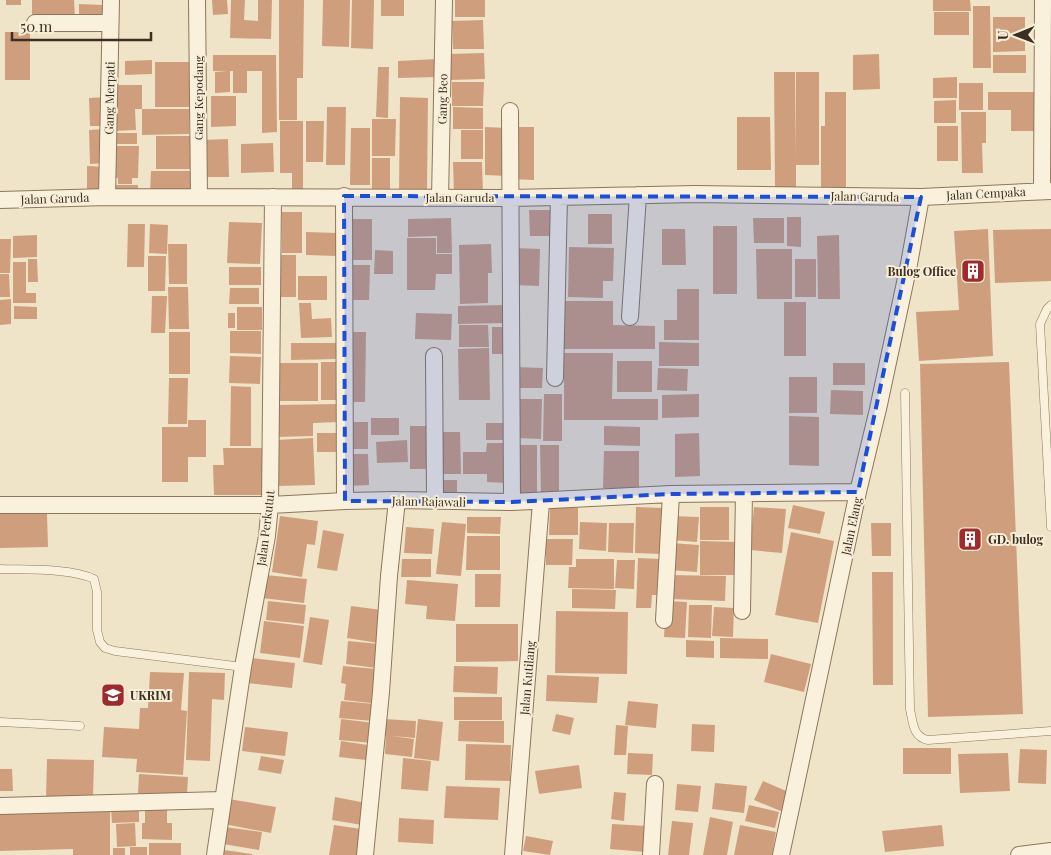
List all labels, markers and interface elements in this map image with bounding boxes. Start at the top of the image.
scale bar [12,10,151,42]
north arrow [991,10,1041,60]
text: 50 m [20,16,53,36]
text: U [993,30,1012,40]
street label: Gang Kepodang [190,55,206,140]
street label: Gang Merpati [100,61,118,135]
street label: Gang Beo [434,73,450,125]
street label: Jalan Cempaka [945,183,1026,203]
street label: Jalan Garuda [829,187,900,205]
street label: Jalan Garuda [19,189,90,207]
street label: Jalan Garuda [425,189,494,205]
building icon: Bulog Office [960,258,986,284]
place label: Bulog Office [887,263,956,279]
street label: Jalan Perkutut [252,488,278,568]
street label: Jalan Rajawali [391,492,467,510]
street label: Jalan Elang [837,495,865,558]
building icon: GD. bulog [957,526,983,552]
place label: GD. bulog [988,531,1044,547]
street label: Jalan Kutilang [516,640,538,717]
school or university icon: UKRIM [100,682,126,708]
place label: UKRIM [130,687,171,703]

